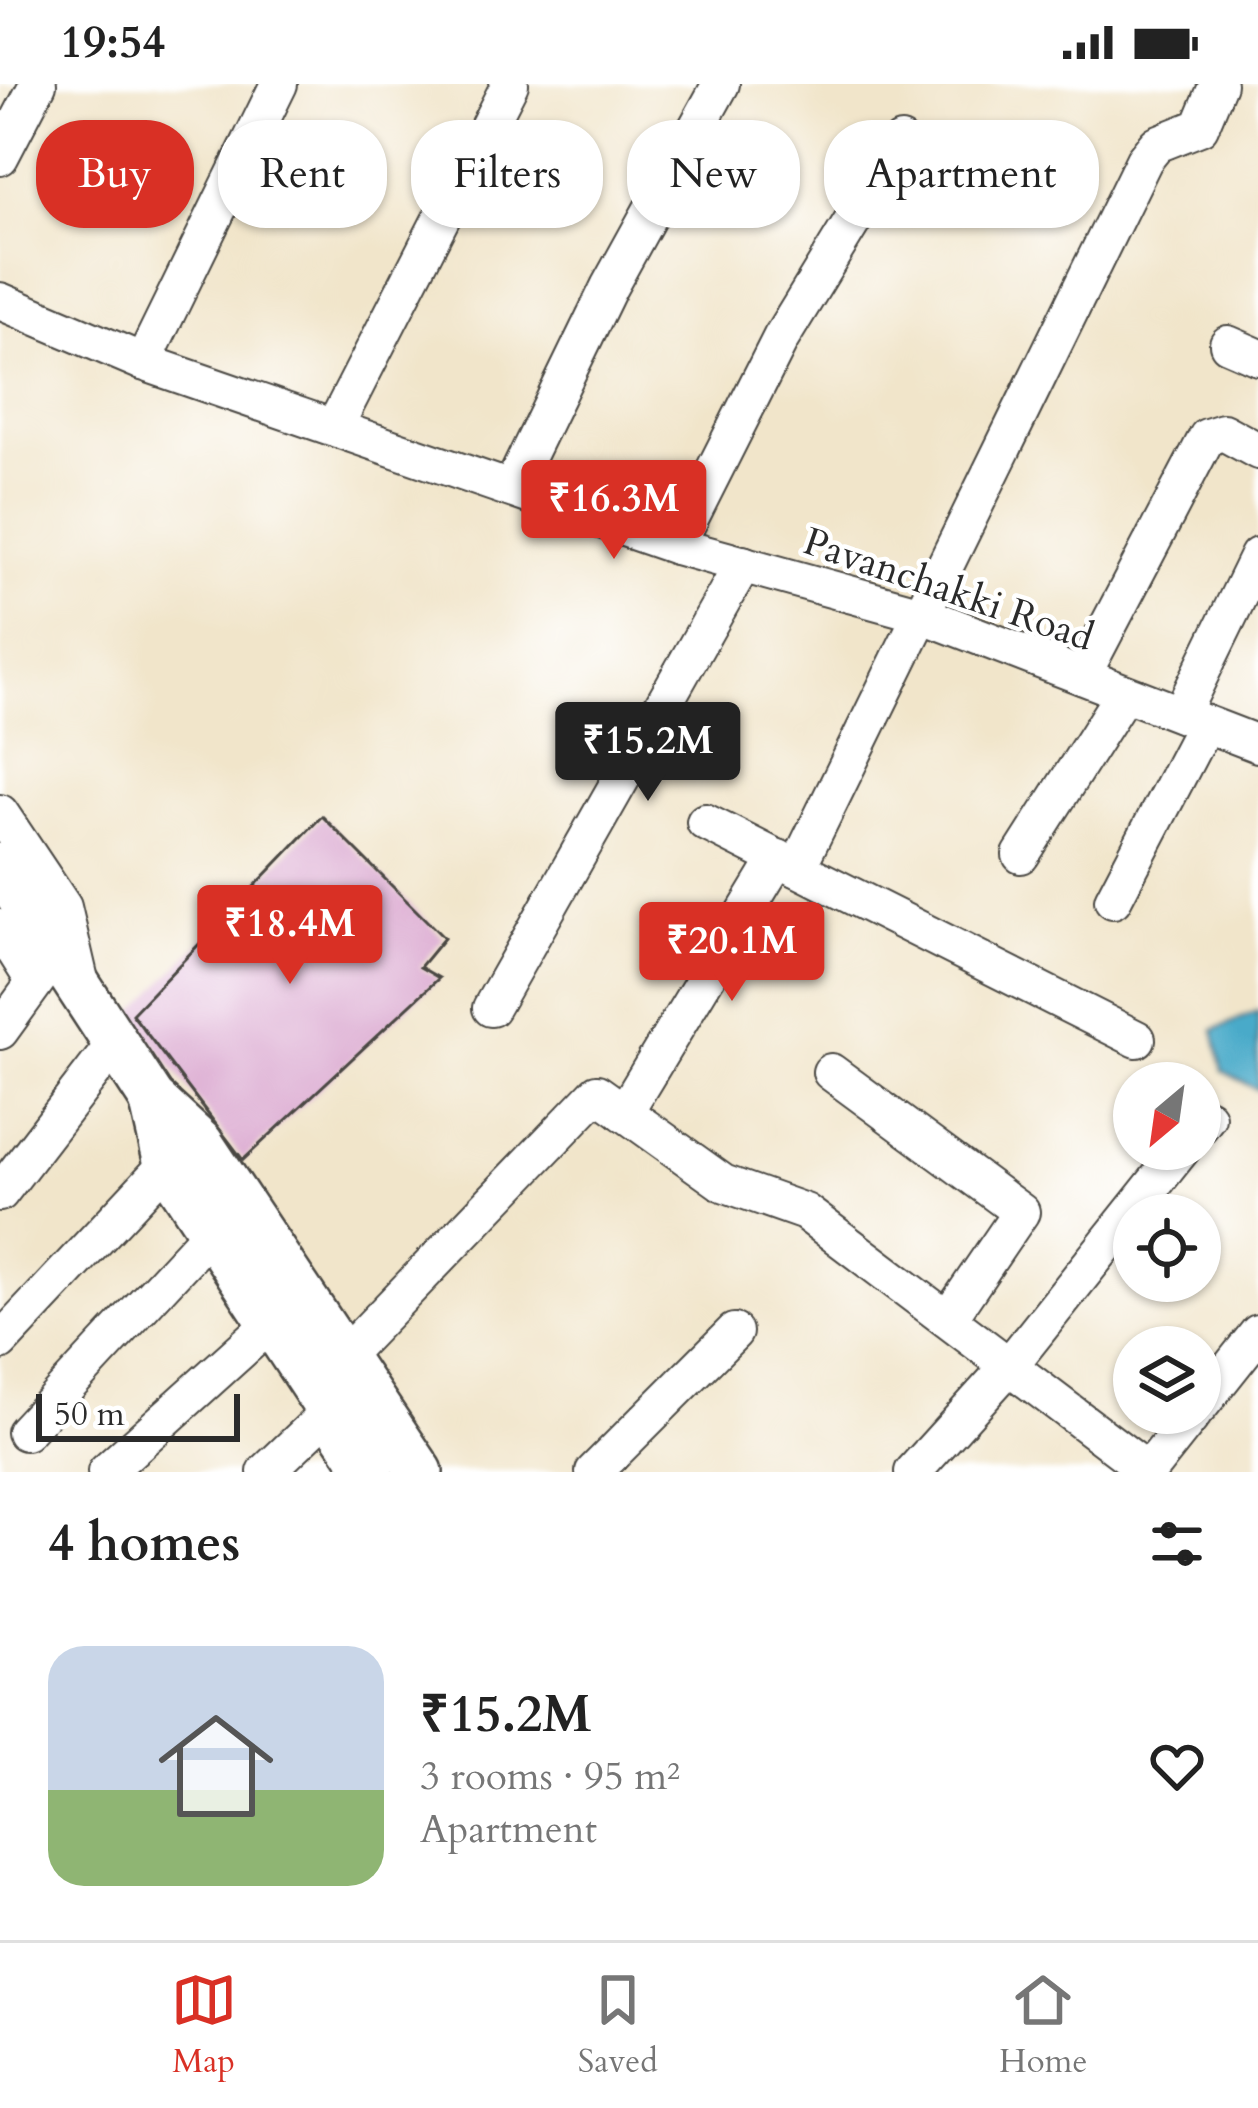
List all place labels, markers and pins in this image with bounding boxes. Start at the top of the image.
pin: ₹16.3M [516,460,712,562]
pin: ₹15.2M [550,702,746,804]
pin: ₹18.4M [192,885,388,987]
pin: ₹20.1M [634,902,830,1004]

